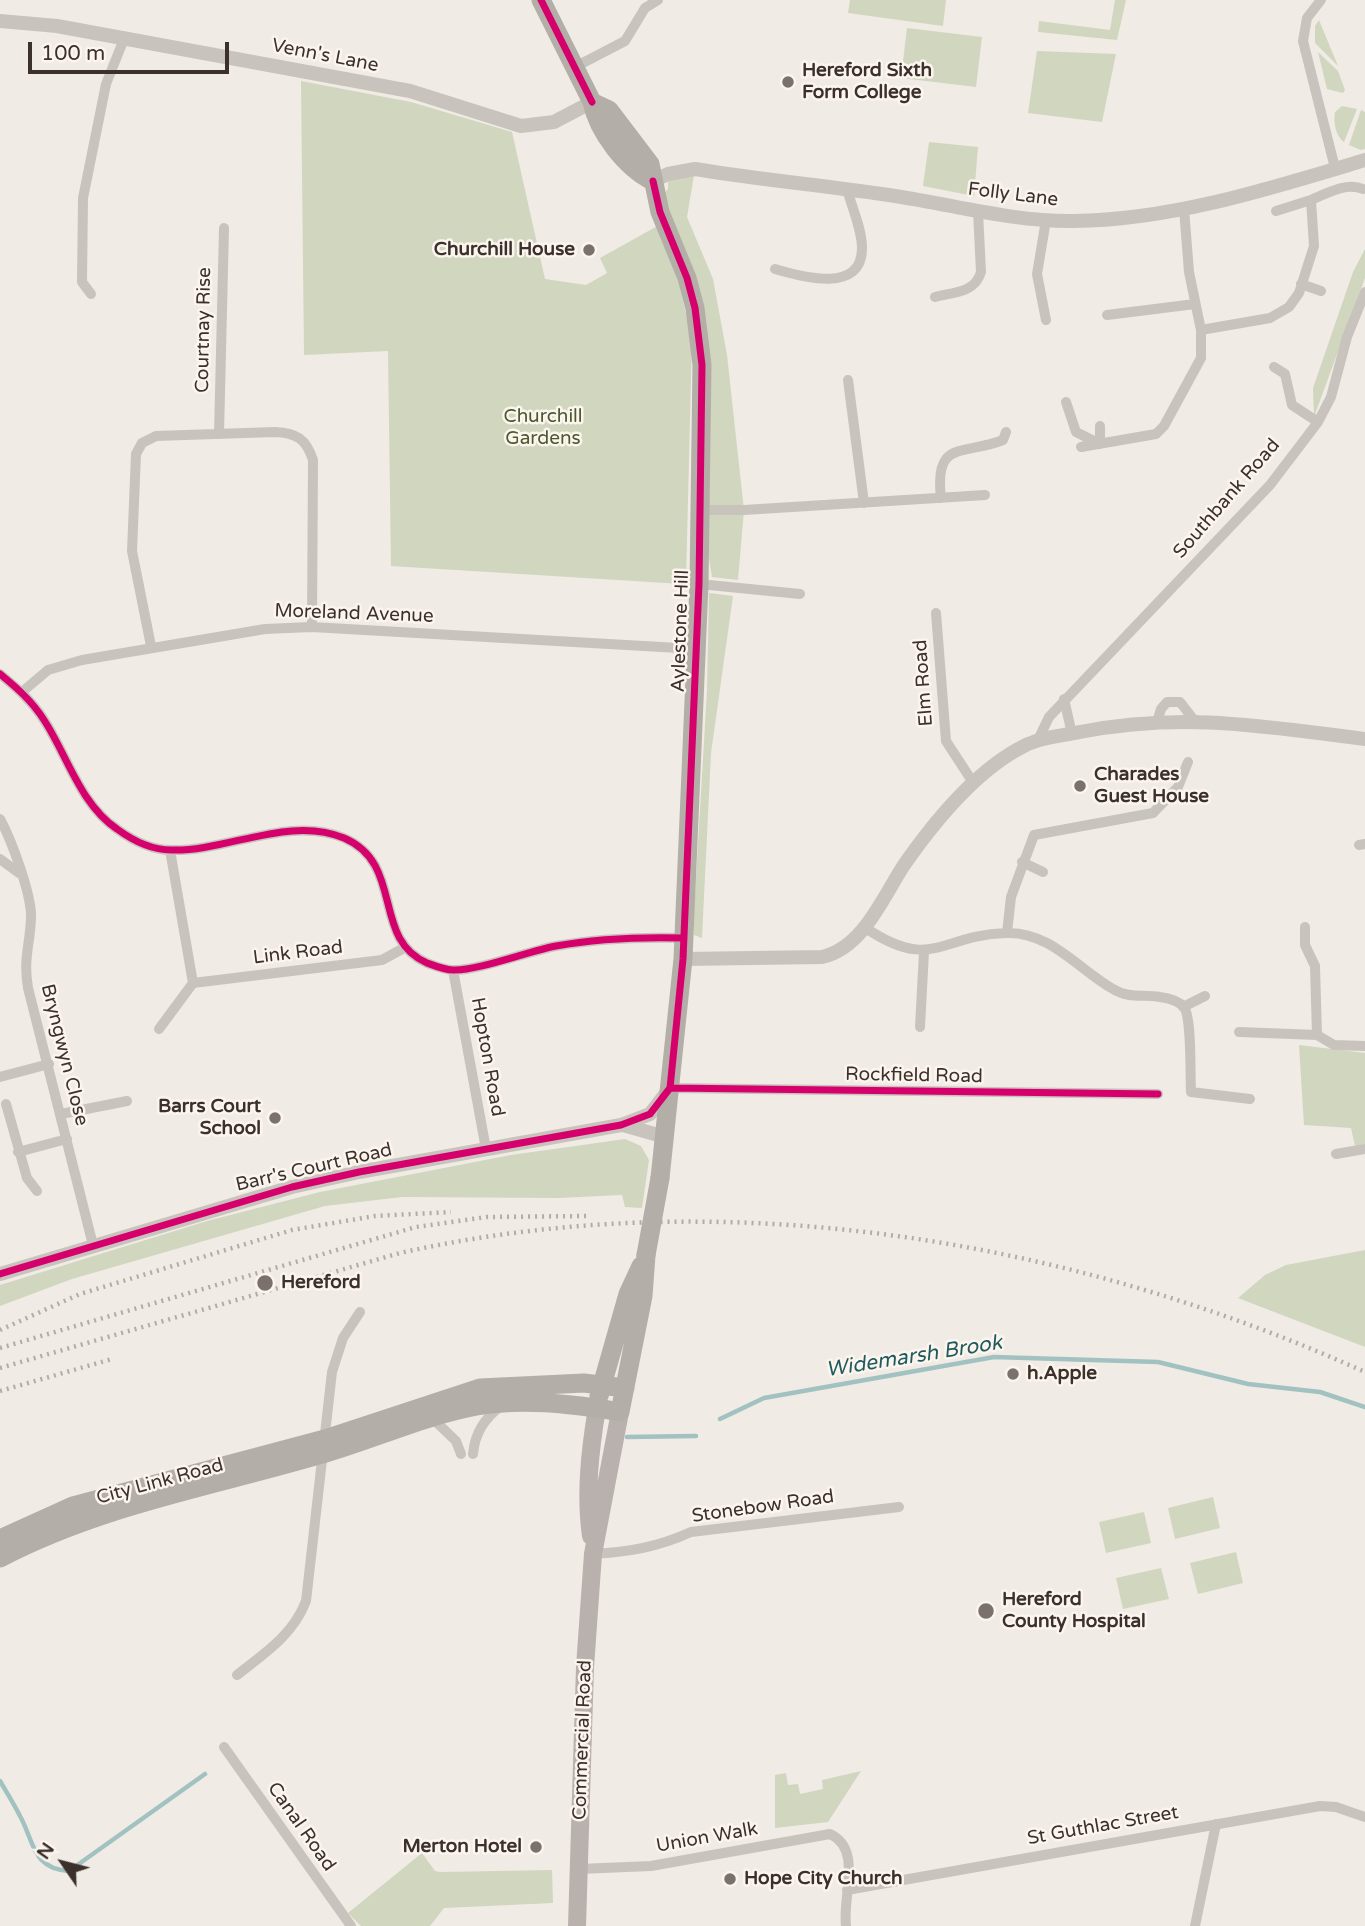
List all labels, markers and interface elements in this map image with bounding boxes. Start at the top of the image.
scale bar [32,28,233,72]
street label: Venn's Lane [270,34,380,78]
text: 100 m [41,41,105,66]
place label: Hereford Sixth Form College [802,60,932,104]
marker: Hereford Sixth Form College [780,74,796,90]
street label: Folly Lane [967,178,1059,212]
place label: Churchill House [434,239,575,261]
marker: Churchill House [581,242,597,258]
street label: Courtnay Rise [192,267,216,393]
park label: Churchill Gardens [503,406,583,450]
street label: Southbank Road [1169,435,1285,563]
street label: Aylestone Hill [667,569,695,693]
street label: Moreland Avenue [274,600,434,628]
street label: Elm Road [910,639,938,727]
place label: Charades Guest House [1094,764,1209,808]
marker: Charades Guest House [1072,778,1088,794]
street label: Link Road [252,936,344,970]
street label: Bryngwyn Close [35,982,93,1128]
street label: Hopton Road [465,996,509,1118]
street label: Rockfield Road [845,1063,983,1089]
place label: Barrs Court School [158,1096,261,1140]
marker: Barrs Court School [267,1110,283,1126]
street label: Barr's Court Road [234,1139,394,1197]
place label: Hereford [281,1272,361,1294]
marker: Hereford [255,1273,275,1293]
water label: Widemarsh Brook [824,1331,1004,1383]
place label: h.Apple [1027,1363,1097,1385]
marker: h.Apple [1005,1366,1021,1382]
street label: City Link Road [94,1454,226,1510]
street label: Stonebow Road [690,1486,836,1528]
place label: Hereford County Hospital [1002,1589,1146,1633]
marker: Hereford County Hospital [976,1601,996,1621]
street label: Commercial Road [569,1660,597,1820]
street label: Canal Road [262,1778,340,1876]
street label: St Guthlac Street [1026,1801,1180,1851]
street label: Union Walk [654,1818,760,1858]
north arrow [28,1828,98,1898]
place label: Merton Hotel [403,1836,522,1858]
text: N [32,1838,59,1864]
marker: Merton Hotel [528,1839,544,1855]
place label: Hope City Church [744,1868,903,1890]
marker: Hope City Church [722,1871,738,1887]

